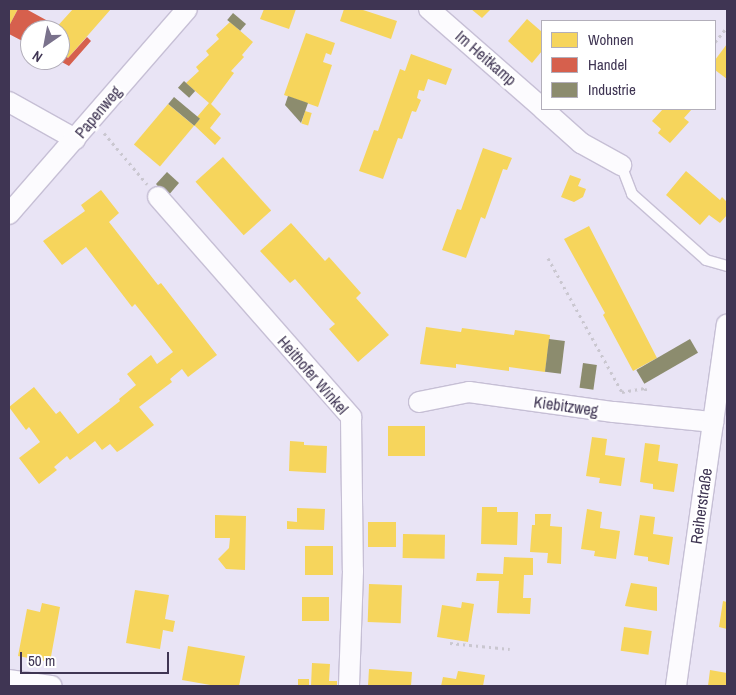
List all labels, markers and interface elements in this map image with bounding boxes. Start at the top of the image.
north arrow [20,20,70,70]
legend [541,20,716,110]
street label: Im Heitkamp [452,26,520,90]
text: Wohnen [588,29,634,50]
text: N [29,47,46,67]
text: Handel [588,54,627,75]
text: Industrie [588,79,636,100]
street label: Papenweg [71,82,125,142]
street label: Heithofer Winkel [274,332,352,418]
street label: Kiebitzweg [533,392,599,420]
street label: Reiherstraße [686,467,716,545]
scale bar [22,642,171,674]
text: 50 m [28,650,55,671]

